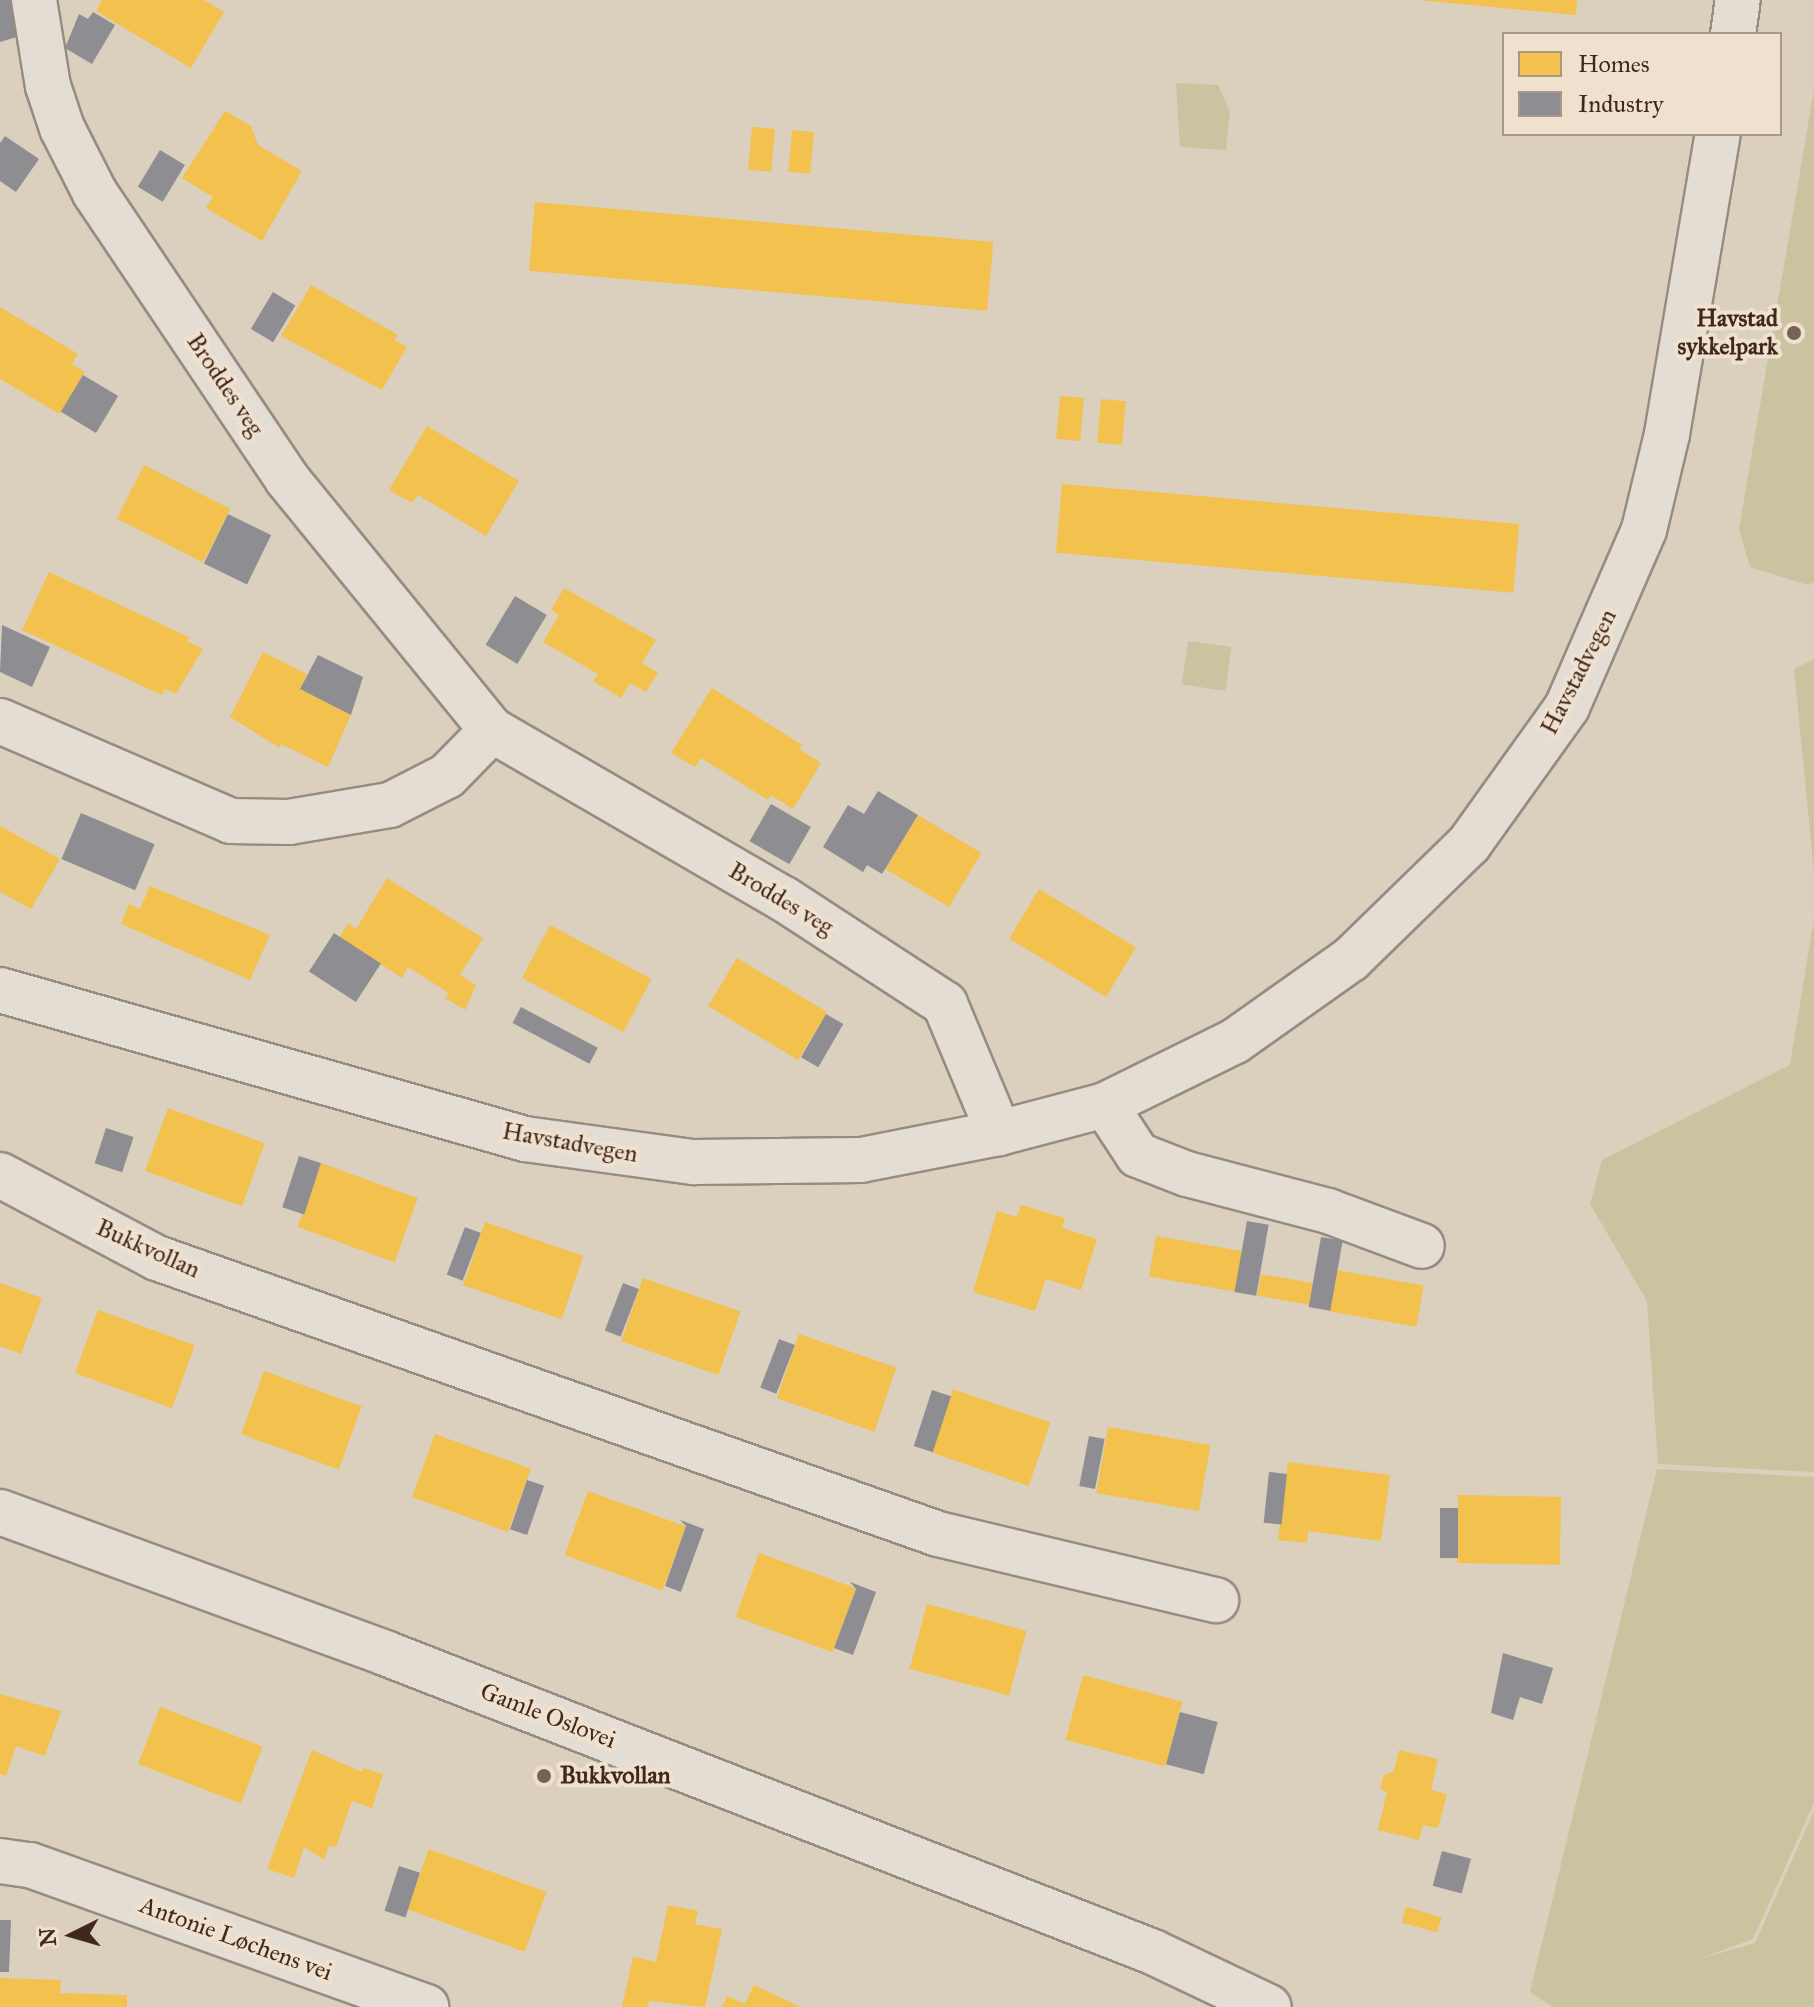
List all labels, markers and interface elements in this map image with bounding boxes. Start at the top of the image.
legend [1502,32,1782,136]
text: Homes [1578,49,1650,79]
text: Industry [1578,89,1664,119]
place label: Havstad sykkelpark [1677,305,1778,361]
marker: Havstad sykkelpark [1785,324,1803,342]
street label: Broddes veg [180,328,270,442]
street label: Havstadvegen [1535,604,1623,740]
street label: Broddes veg [723,856,839,942]
street label: Havstadvegen [500,1117,640,1169]
street label: Bukkvollan [92,1213,204,1285]
street label: Gamle Oslovei [476,1677,620,1755]
place label: Bukkvollan [560,1762,671,1790]
marker: Bukkvollan [535,1767,553,1785]
street label: Antonie Løchens vei [136,1891,336,1987]
north arrow [32,1895,112,1975]
text: N [33,1927,62,1948]

